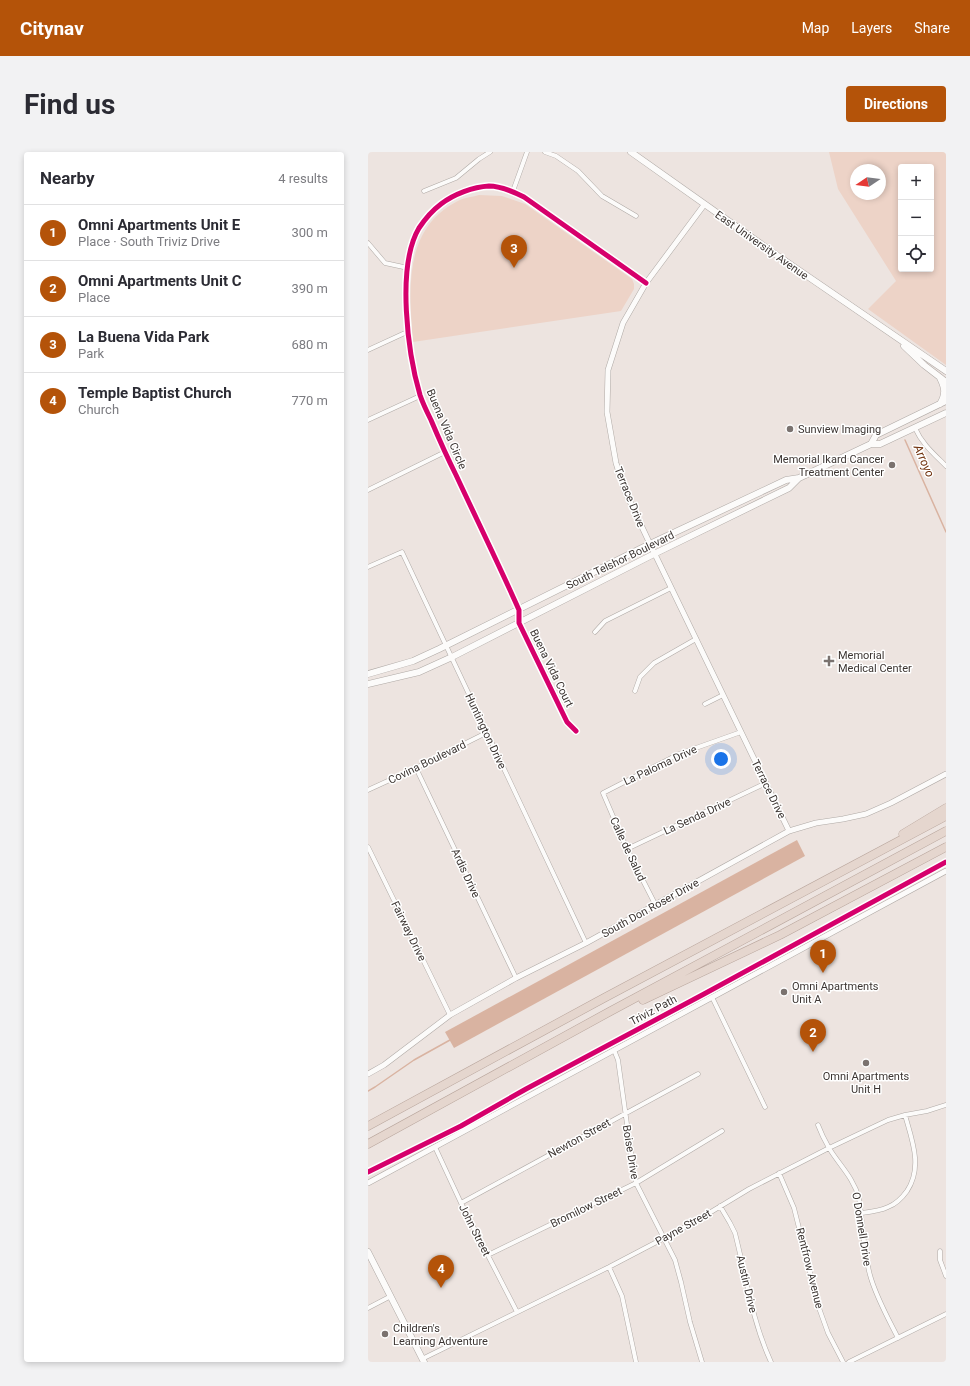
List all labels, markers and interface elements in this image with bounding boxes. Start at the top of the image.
text: Citynav [20,17,84,40]
text: Map [802,20,829,36]
text: Layers [851,20,892,36]
text: Share [914,20,950,36]
button: Directions [846,86,946,122]
text: Find us [24,88,115,121]
north arrow [850,164,886,200]
map controls [898,164,934,272]
button: + [898,164,934,200]
text: Nearby [40,168,95,188]
text: 4 results [278,171,328,186]
button: − [898,200,934,236]
street label: East University Avenue [713,208,811,283]
text: Omni Apartments Unit E [78,216,240,234]
text: 1 [49,225,57,240]
text: 300 m [291,225,328,240]
text: Place · South Triviz Drive [78,234,220,249]
pin: 3 [501,235,527,268]
button: locate [898,236,934,272]
text: Omni Apartments Unit C [78,272,242,290]
text: 2 [49,281,57,296]
text: 390 m [291,281,328,296]
text: Place [78,290,110,305]
text: La Buena Vida Park [78,328,209,346]
text: 3 [49,337,57,352]
text: 680 m [291,337,328,352]
text: Park [78,346,104,361]
text: Temple Baptist Church [78,384,232,402]
street label: Buena Vida Circle [424,387,469,471]
text: 4 [49,393,57,408]
text: 770 m [291,393,328,408]
text: Church [78,402,119,417]
place label: Sunview Imaging [798,423,881,436]
marker: Sunview Imaging [785,424,795,434]
water label: Arroyo [910,442,937,480]
place label: Memorial Ikard Cancer Treatment Center [773,453,884,479]
marker: Memorial Ikard Cancer Treatment Center [887,460,897,470]
street label: Terrace Drive [611,465,648,530]
street label: South Telshor Boulevard [564,529,676,592]
street label: Buena Vida Court [527,627,576,710]
place label: Memorial Medical Center [838,649,912,675]
marker: Memorial Medical Center [823,655,835,667]
street label: Huntington Drive [462,691,509,771]
street label: Covina Boulevard [386,738,468,787]
street label: La Paloma Drive [621,743,699,788]
your location [711,749,731,769]
street label: Terrace Drive [749,758,789,821]
street label: La Senda Drive [662,795,733,838]
street label: Calle de Salud [607,815,648,883]
street label: Ardis Drive [448,847,483,900]
street label: South Don Roser Drive [599,876,701,941]
street label: Fairway Drive [388,899,429,964]
pin: 1 [810,940,836,973]
place label: Omni Apartments Unit A [792,980,879,1006]
marker: Omni Apartments Unit A [779,987,789,997]
street label: Triviz Path [628,993,679,1028]
pin: 2 [800,1019,826,1052]
marker: Omni Apartments Unit H [861,1058,871,1068]
place label: Omni Apartments Unit H [823,1070,910,1096]
street label: Newton Street [546,1116,613,1161]
street label: Boise Drive [620,1124,641,1180]
street label: Bromilow Street [548,1184,624,1230]
street label: O Donnell Drive [849,1191,874,1267]
street label: John Street [456,1202,493,1259]
street label: Payne Street [653,1207,714,1248]
street label: Rentfrow Avenue [793,1226,826,1310]
street label: Austin Drive [734,1254,759,1314]
pin: 4 [428,1255,454,1288]
place label: Children's Learning Adventure [393,1322,488,1348]
marker: Children's Learning Adventure [380,1329,390,1339]

